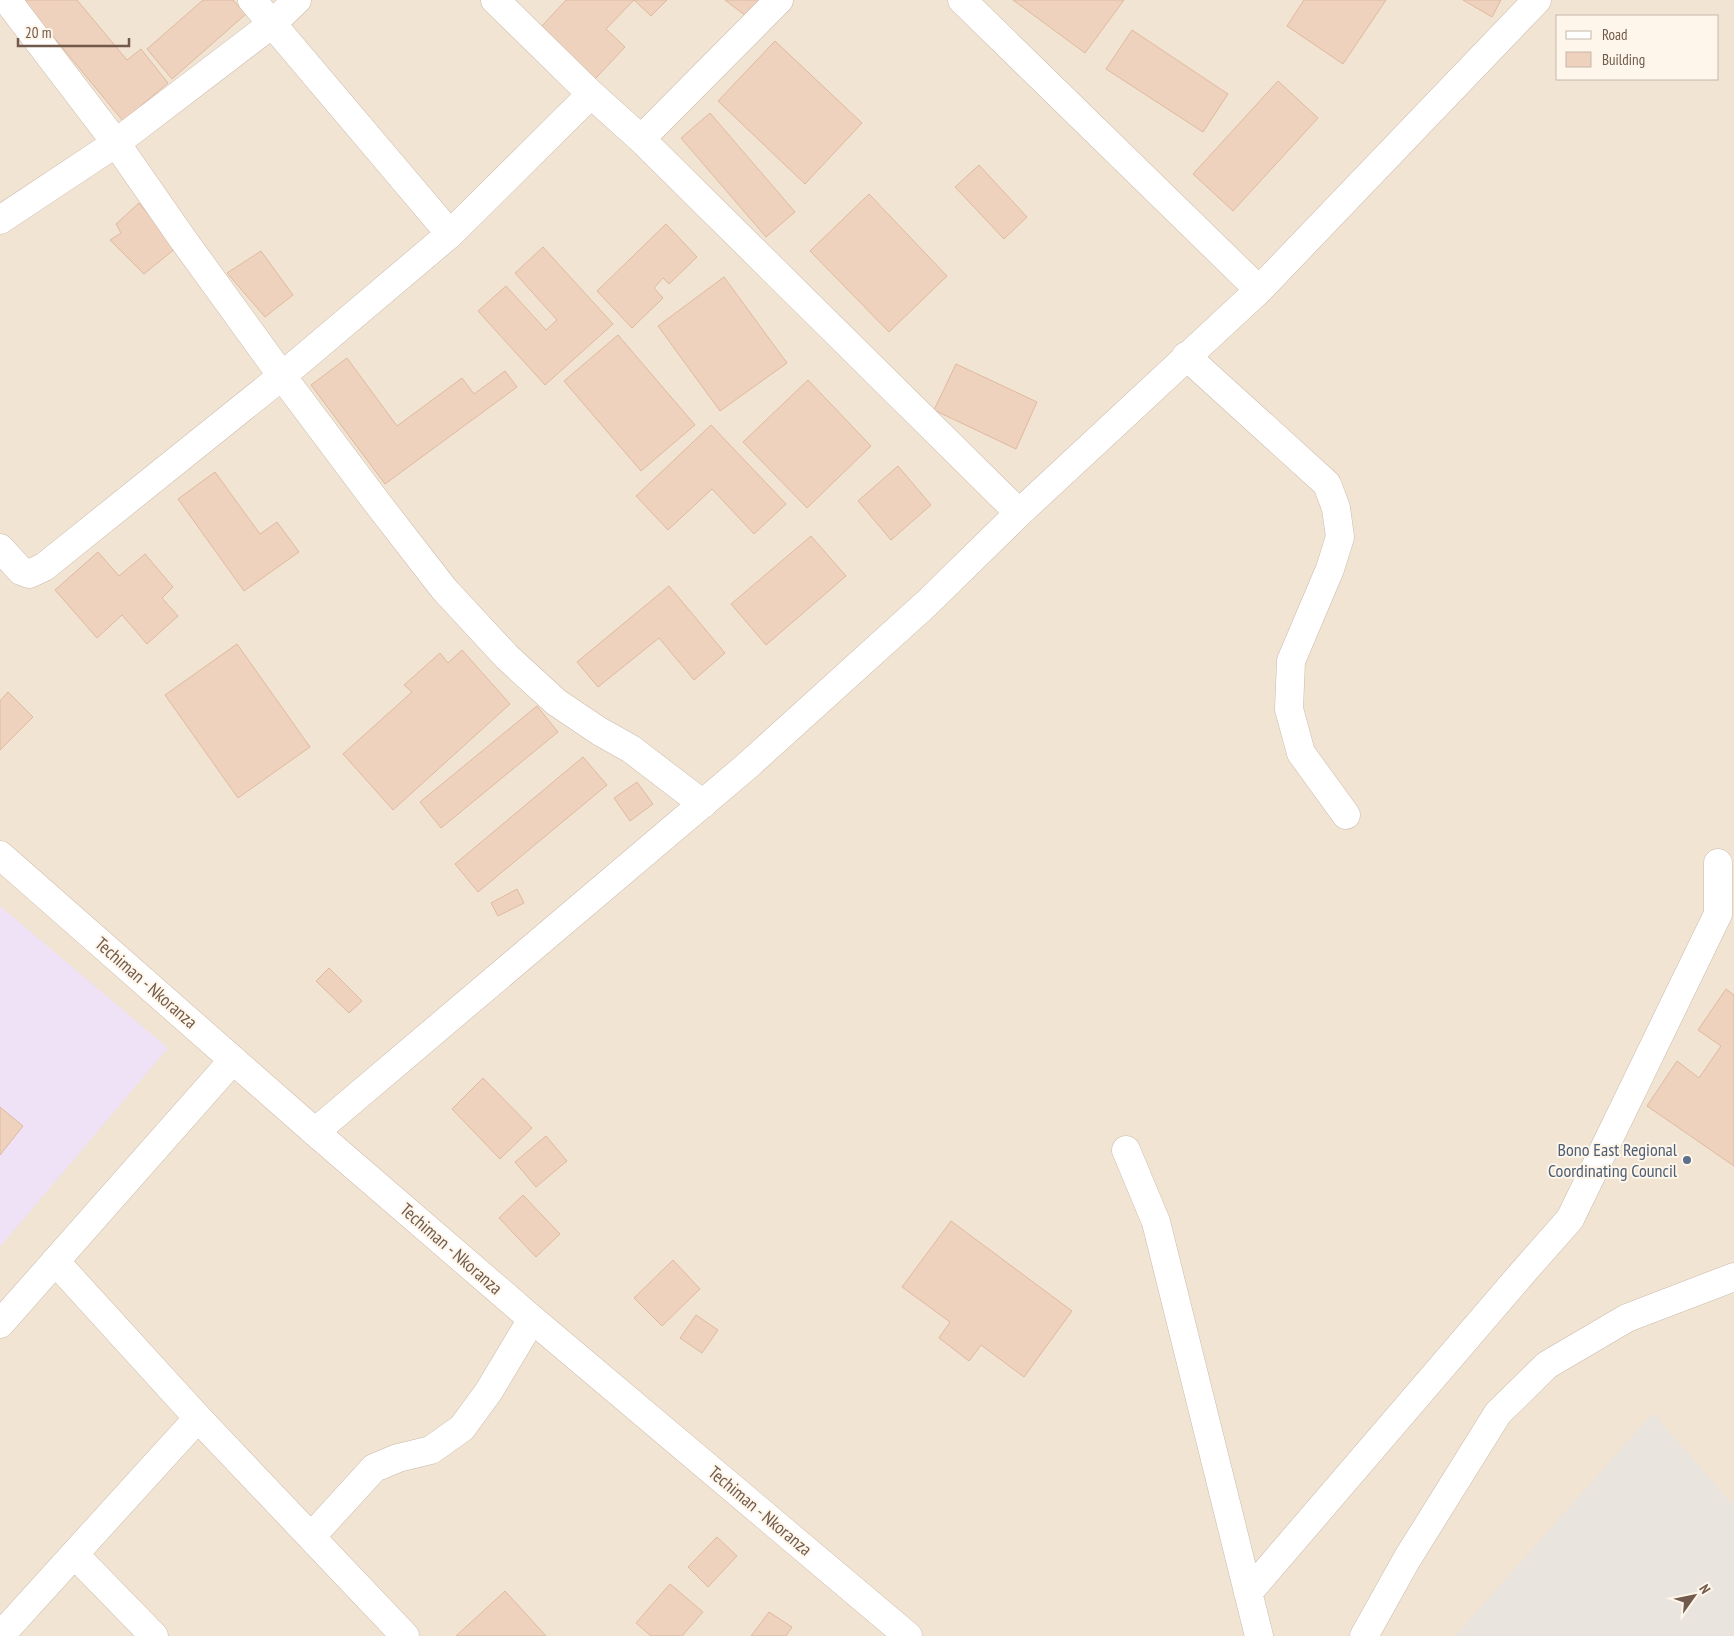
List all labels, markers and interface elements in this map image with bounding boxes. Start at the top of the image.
scale bar [18,15,129,47]
legend [1556,15,1719,80]
text: 20 m [25,23,51,42]
text: Road [1602,25,1628,44]
text: Building [1602,50,1645,69]
street label: Techiman - Nkoranza [90,932,202,1033]
place label: Bono East Regional Coordinating Council [1548,1138,1678,1182]
marker: Bono East Regional Coordinating Council [1681,1154,1693,1166]
street label: Techiman - Nkoranza [395,1198,507,1299]
street label: Techiman - Nkoranza [704,1461,817,1561]
north arrow [1669,1571,1719,1621]
text: N [1695,1581,1715,1597]

